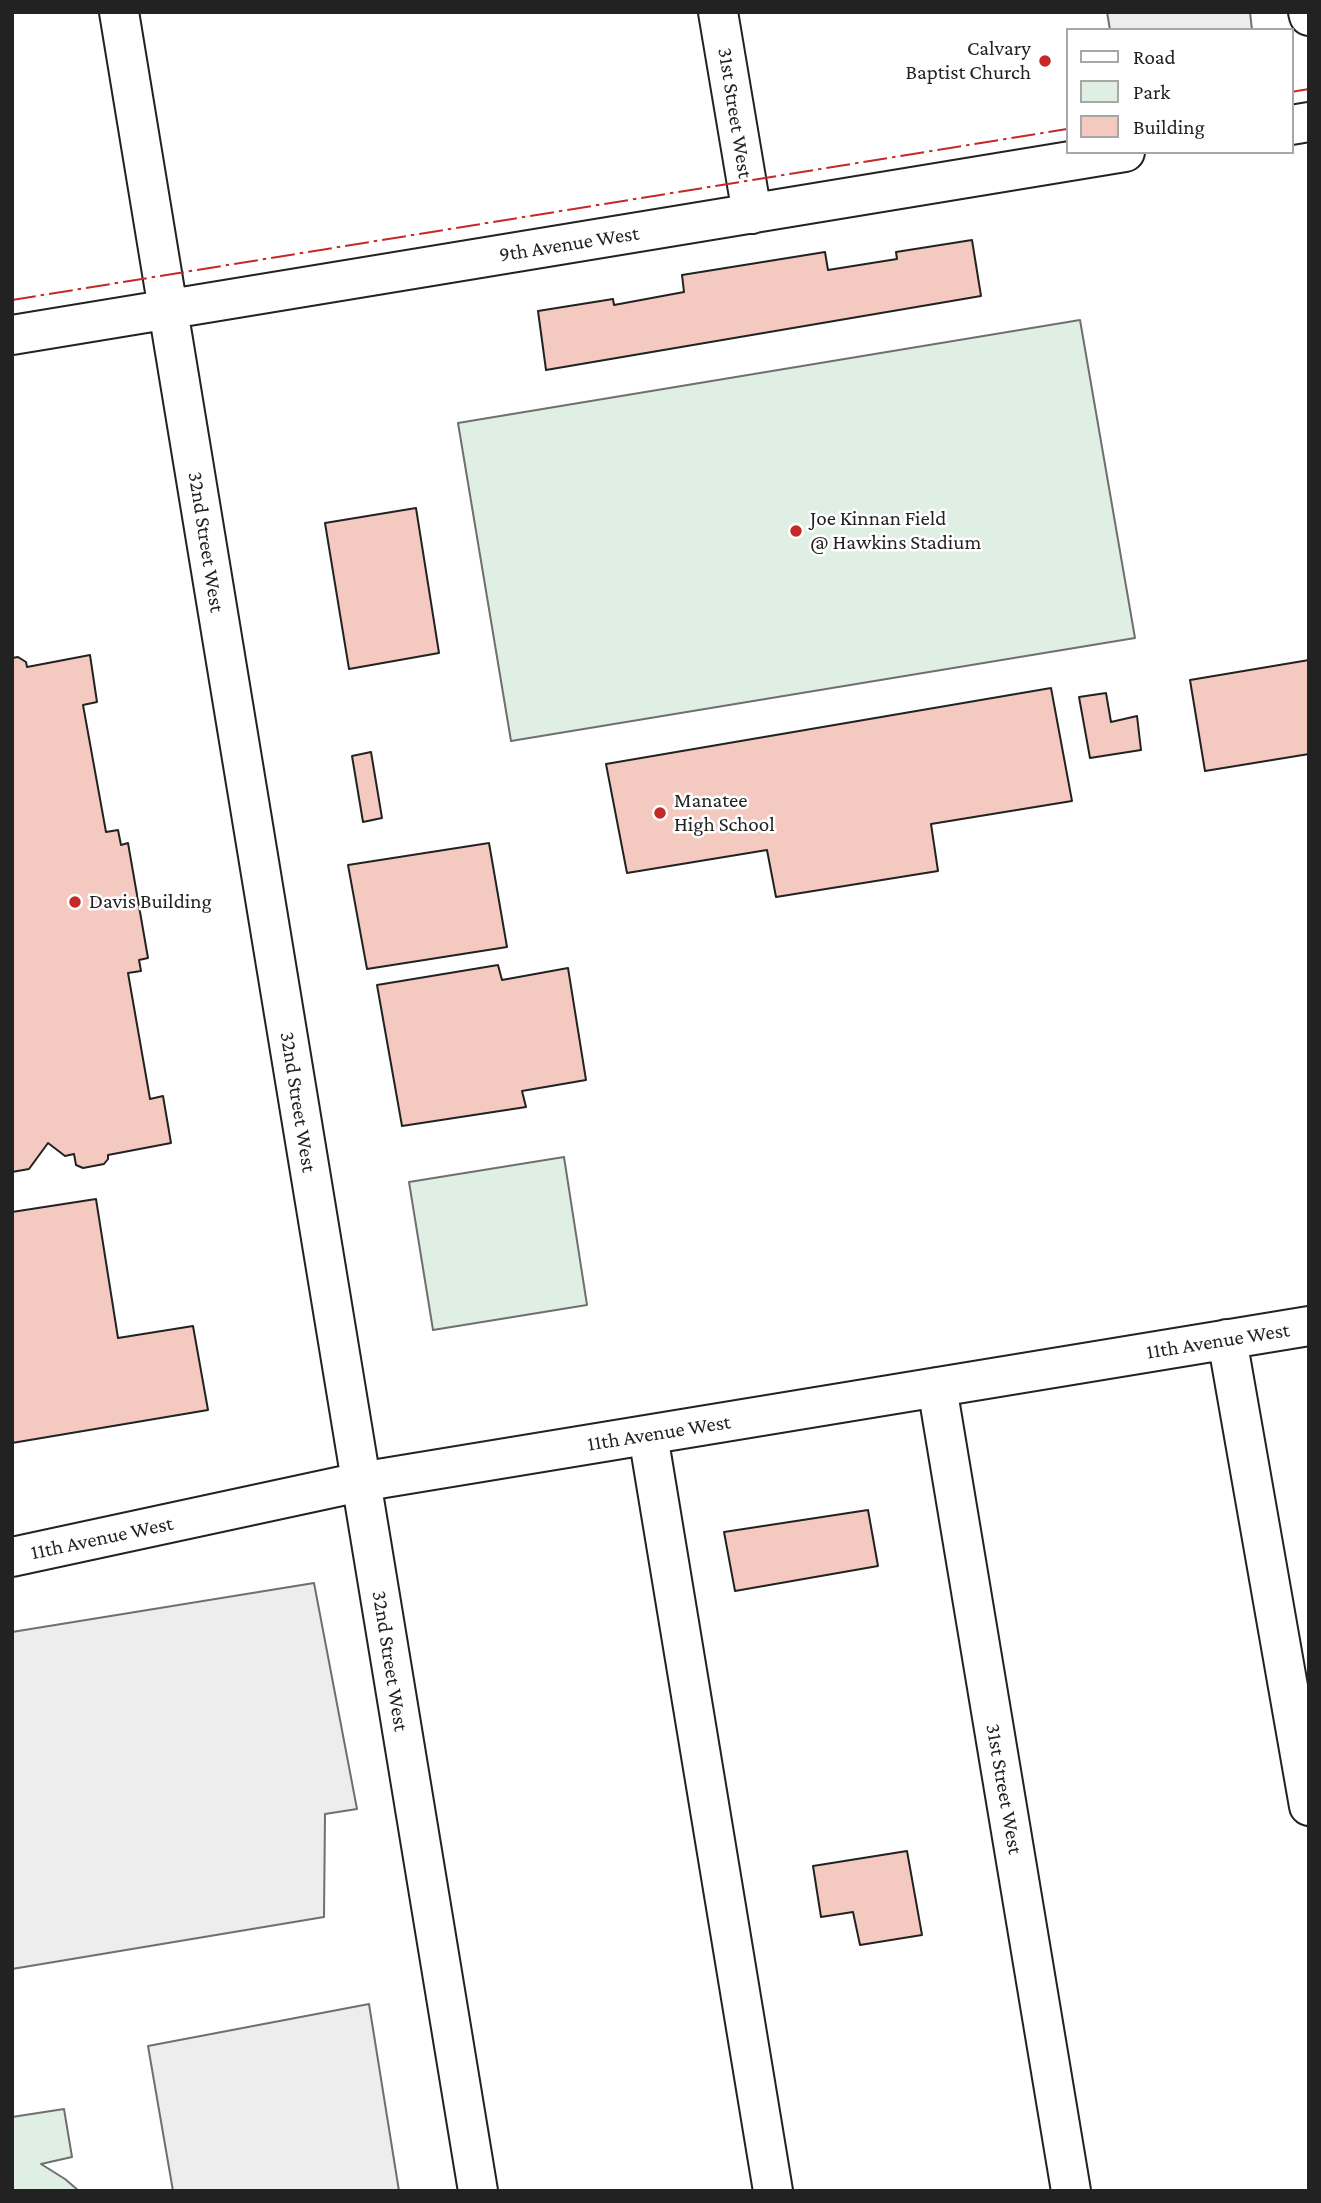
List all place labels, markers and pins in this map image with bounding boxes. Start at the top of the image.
place label: Calvary Baptist Church [905,36,1031,86]
marker: Calvary Baptist Church [1037,53,1053,69]
place label: Joe Kinnan Field @ Hawkins Stadium [810,506,981,556]
marker: Joe Kinnan Field @ Hawkins Stadium [788,523,804,539]
place label: Manatee High School [674,788,775,838]
marker: Manatee High School [652,805,668,821]
place label: Davis Building [89,889,212,915]
marker: Davis Building [67,894,83,910]

